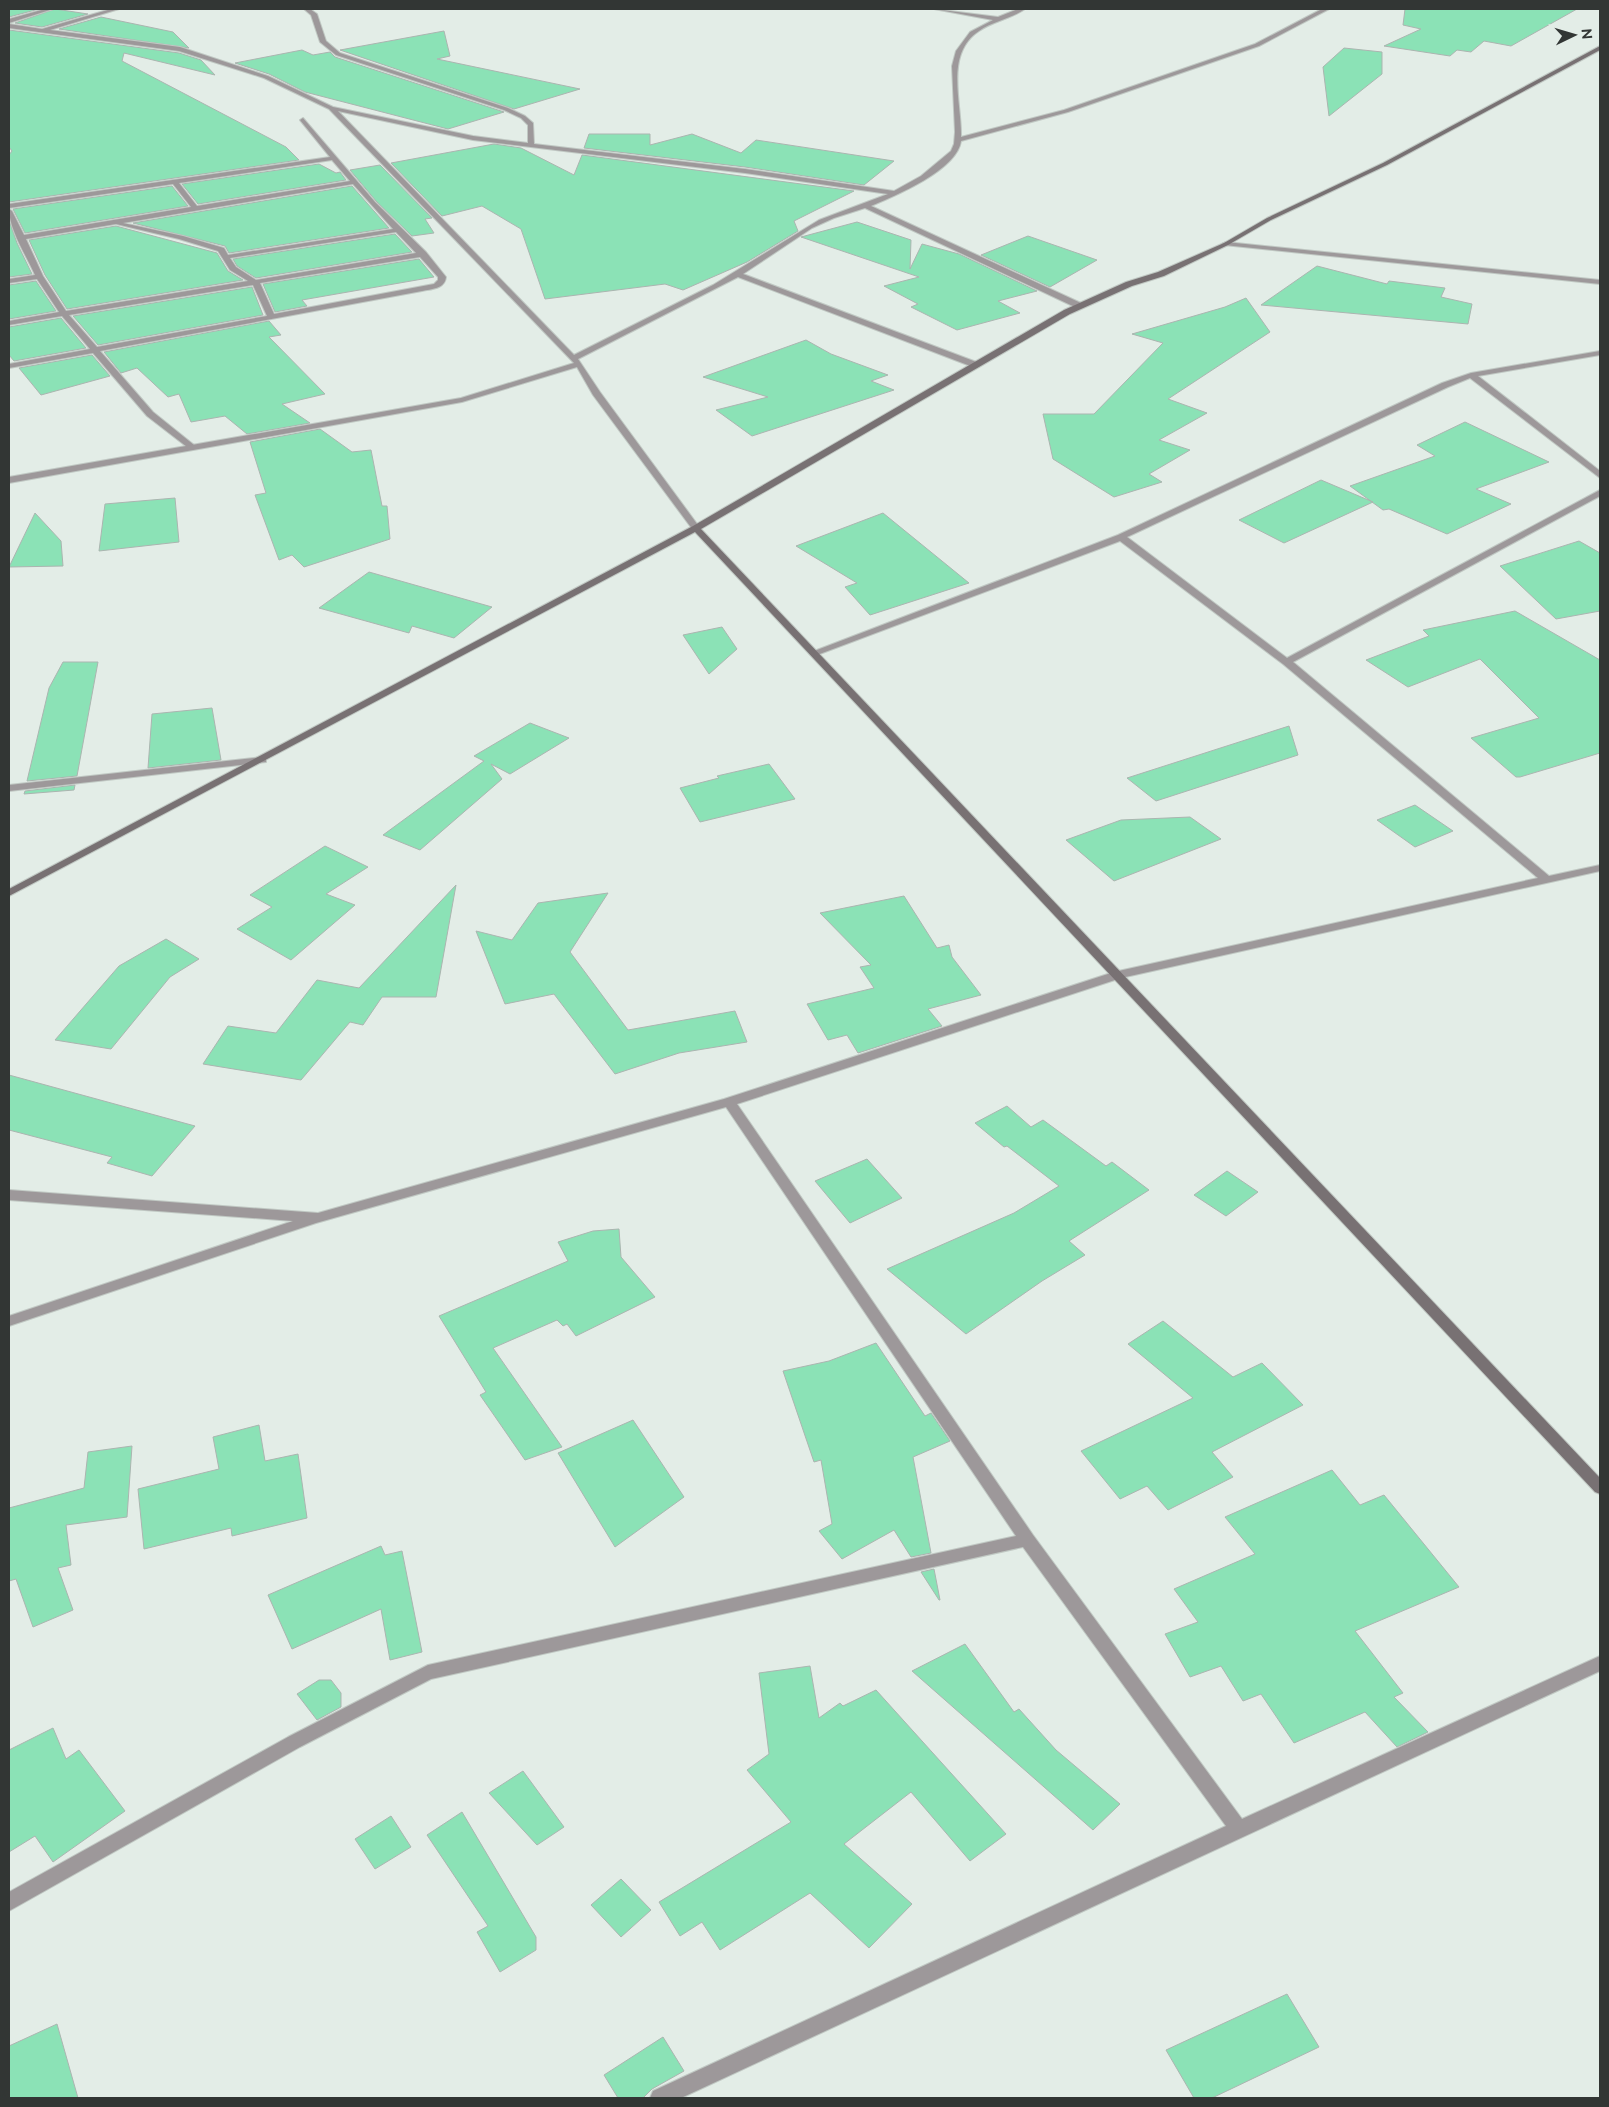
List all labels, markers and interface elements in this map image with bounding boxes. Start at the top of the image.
north arrow [1549,10,1599,60]
text: N [1579,28,1595,40]

